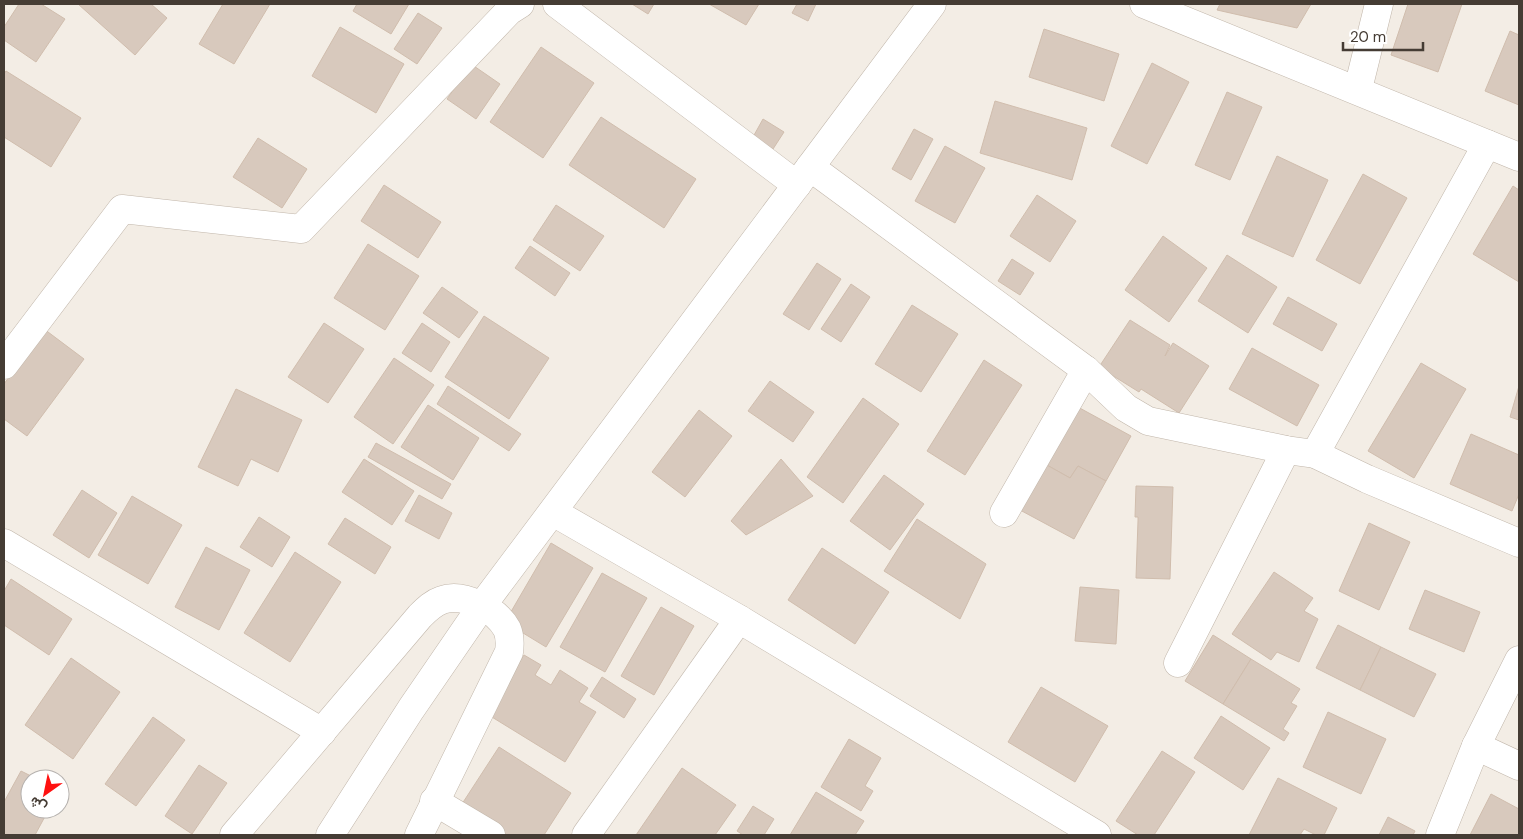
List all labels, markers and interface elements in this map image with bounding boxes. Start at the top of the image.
scale bar [1343,20,1423,52]
text: 20 m [1350,27,1386,47]
north arrow [20,769,70,819]
text: ش [26,793,50,817]

